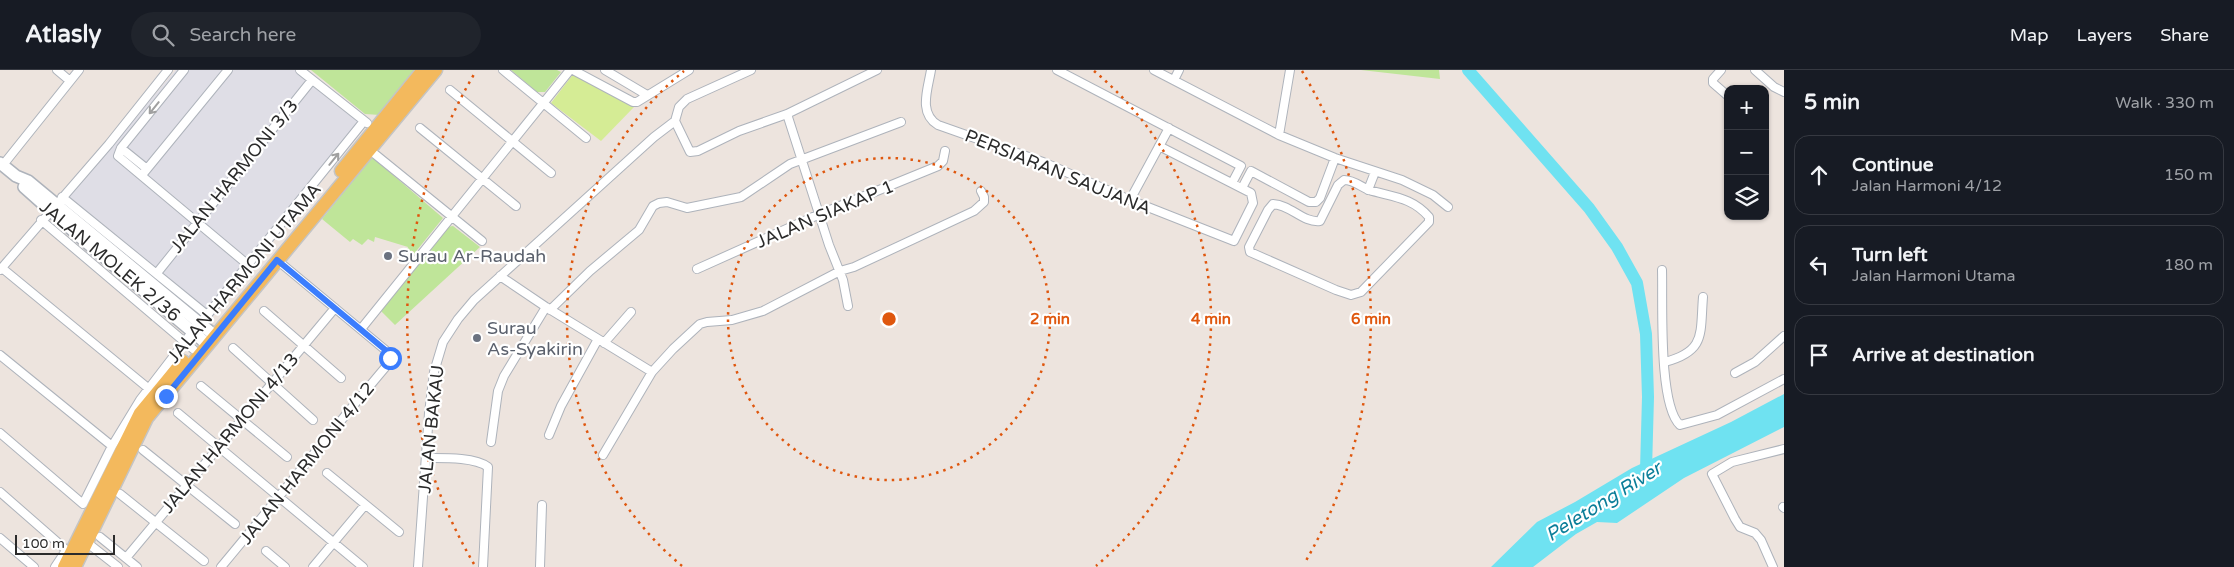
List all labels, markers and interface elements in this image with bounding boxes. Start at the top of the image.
search box [131,12,481,57]
text: Atlasly [25,20,101,49]
icon: search [149,21,177,49]
text: Search here [189,24,296,46]
text: Map [2010,24,2049,46]
text: Layers [2077,24,2132,46]
text: Share [2160,24,2209,46]
map controls [1724,85,1769,220]
button: + [1724,85,1769,130]
text: 5 min [1804,90,1860,115]
text: Walk · 330 m [2115,93,2214,113]
street label: JALAN HARMONI 3/3 [165,95,303,257]
one-way arrow [148,101,159,114]
street label: PERSIARAN SAUJANA [962,125,1154,219]
button: − [1724,130,1769,175]
one-way arrow [328,153,339,166]
text: Continue [1852,154,1934,176]
icon: ahead [1805,161,1833,189]
text: 150 m [2164,165,2213,185]
street label: JALAN SIAKAP 1 [753,175,897,253]
button: layers [1724,175,1769,220]
text: Jalan Harmoni 4/12 [1852,176,2002,196]
street label: JALAN HARMONI UTAMA [162,179,326,367]
street label: JALAN MOLEK 2/36 [35,196,185,326]
text: Turn left [1852,244,1928,266]
place label: Surau Ar-Raudah [398,245,546,267]
marker: Surau Ar-Raudah [382,250,394,262]
icon: left [1805,251,1833,279]
text: 180 m [2164,255,2213,275]
text: Jalan Harmoni Utama [1852,266,2016,286]
centre of rings [880,310,898,328]
text: 2 min [1030,310,1070,328]
text: 4 min [1191,310,1231,328]
text: 6 min [1351,310,1391,328]
place label: Surau As-Syakirin [487,317,583,360]
marker: Surau As-Syakirin [471,332,483,344]
icon: arrive [1805,341,1833,369]
text: Arrive at destination [1852,344,2035,366]
route start [379,347,402,370]
street label: JALAN HARMONI 4/13 [157,348,303,518]
street label: JALAN BAKAU [413,364,449,494]
street label: JALAN HARMONI 4/12 [235,377,379,549]
route end [155,385,178,408]
water label: Peletong River [1542,456,1668,546]
scale bar [15,532,115,555]
text: 100 m [22,535,65,552]

